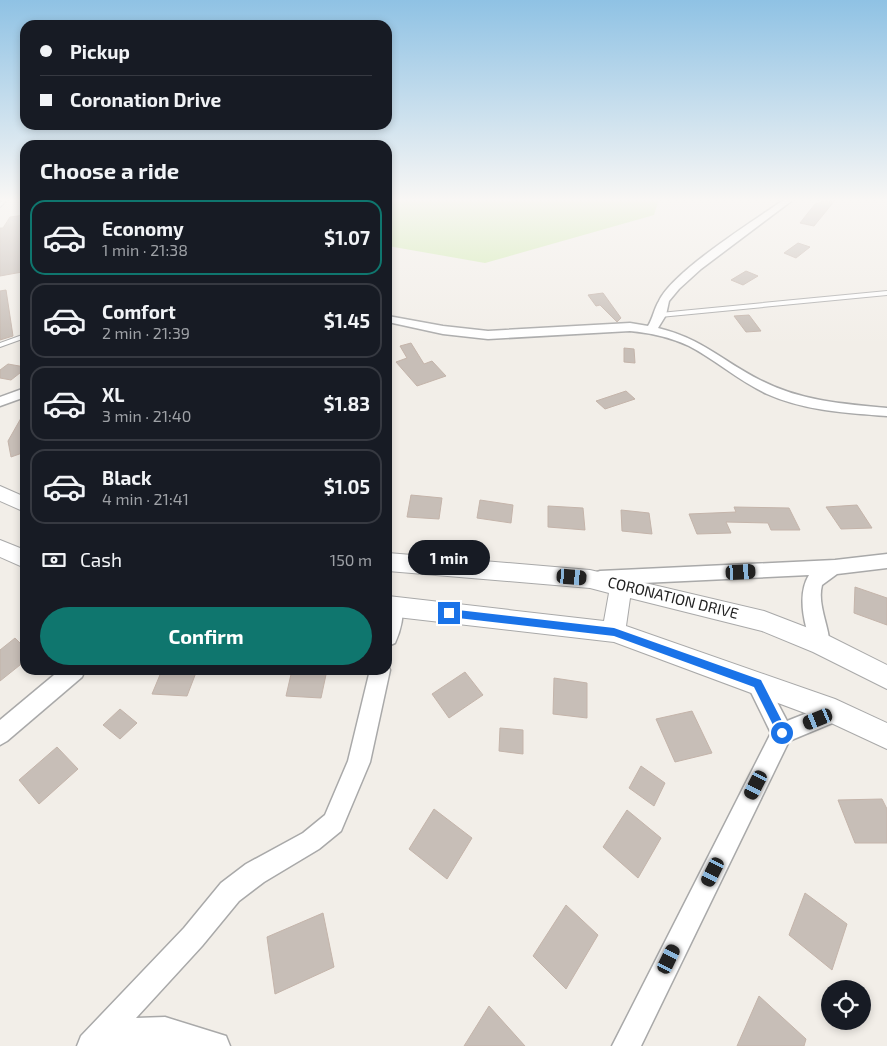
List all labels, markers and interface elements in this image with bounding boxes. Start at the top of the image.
text: Pickup [70,40,130,63]
text: Coronation Drive [70,88,221,111]
text: Choose a ride [40,157,179,183]
icon: car [42,215,87,260]
text: Economy [102,217,184,240]
text: $1.07 [324,226,370,249]
text: 1 min · 21:38 [102,240,188,259]
icon: car [42,298,87,343]
text: Comfort [102,300,176,323]
text: $1.45 [324,309,370,332]
text: 2 min · 21:39 [102,323,190,342]
icon: car [42,381,87,426]
text: XL [102,383,124,406]
text: $1.83 [324,392,370,415]
text: 3 min · 21:40 [102,406,191,425]
icon: car [42,464,87,509]
text: Black [102,466,152,489]
text: $1.05 [324,475,370,498]
text: 4 min · 21:41 [102,489,189,508]
callout: 1 min [408,540,490,576]
icon: cash [40,546,68,574]
text: Cash [80,548,122,571]
text: 1 min [430,548,468,567]
text: 150 m [330,550,372,569]
car [725,564,756,580]
car [556,568,587,586]
street label: CORONATION DRIVE [606,572,740,622]
route end [438,602,460,624]
button: Confirm [40,607,372,665]
car [801,706,834,732]
route start [771,722,793,744]
car [742,768,769,802]
car [699,855,726,889]
car [655,942,682,976]
map controls [821,980,871,1030]
button: locate [821,980,871,1030]

